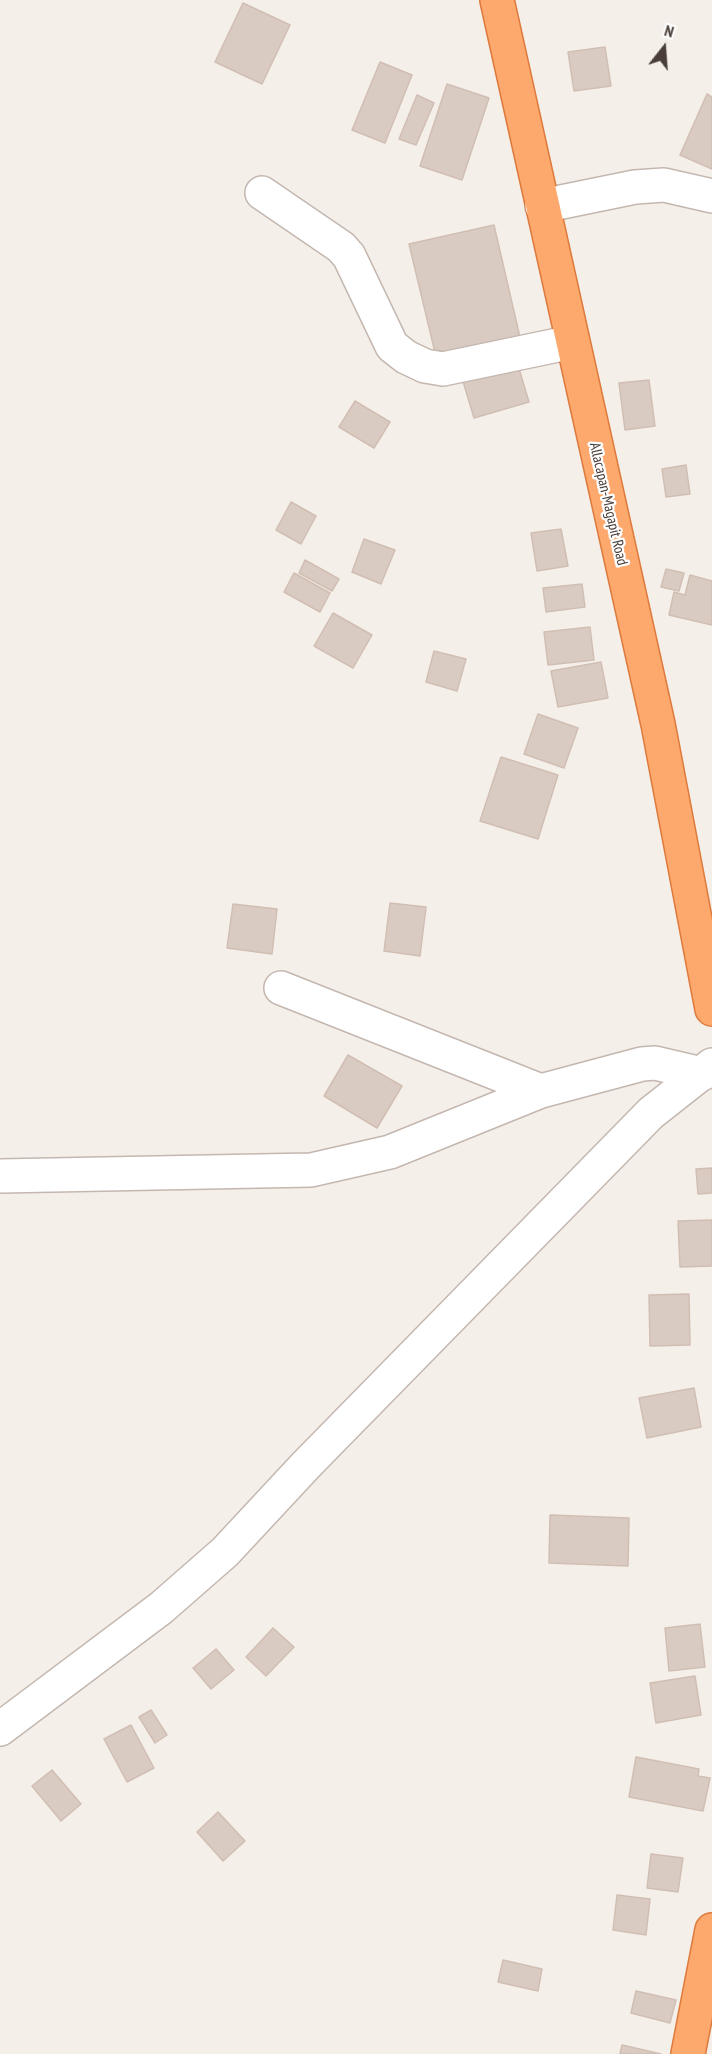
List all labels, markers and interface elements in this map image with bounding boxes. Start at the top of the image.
north arrow [634,18,694,78]
text: N [662,20,676,42]
street label: Allacapan-Magapit Road [585,441,631,567]

